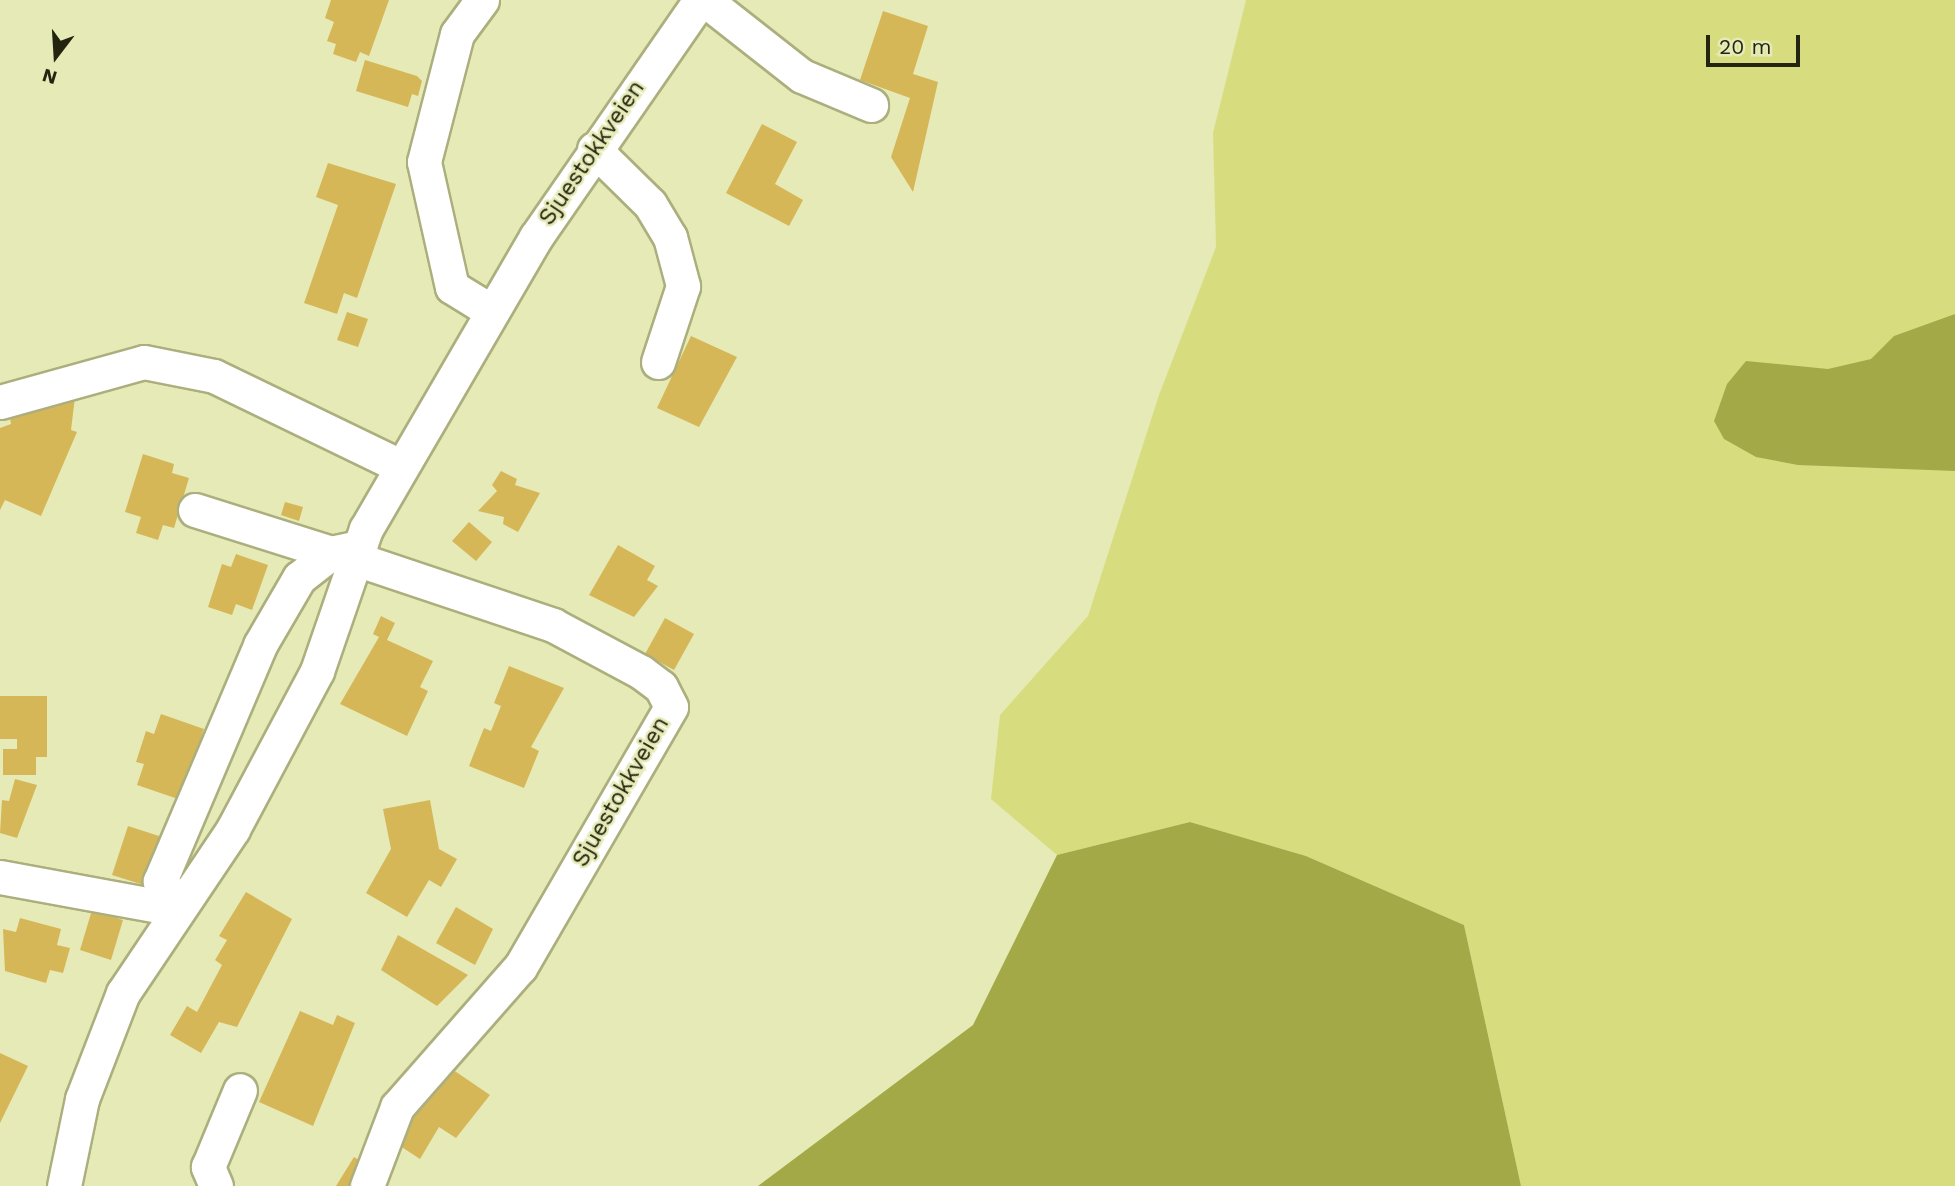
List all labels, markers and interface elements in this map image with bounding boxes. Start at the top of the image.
north arrow [21,21,91,91]
scale bar [1710,21,1804,65]
text: 20 m [1719,34,1771,59]
text: N [40,64,60,90]
street label: Sjuestokkveien [533,75,651,231]
street label: Sjuestokkveien [567,712,675,872]

